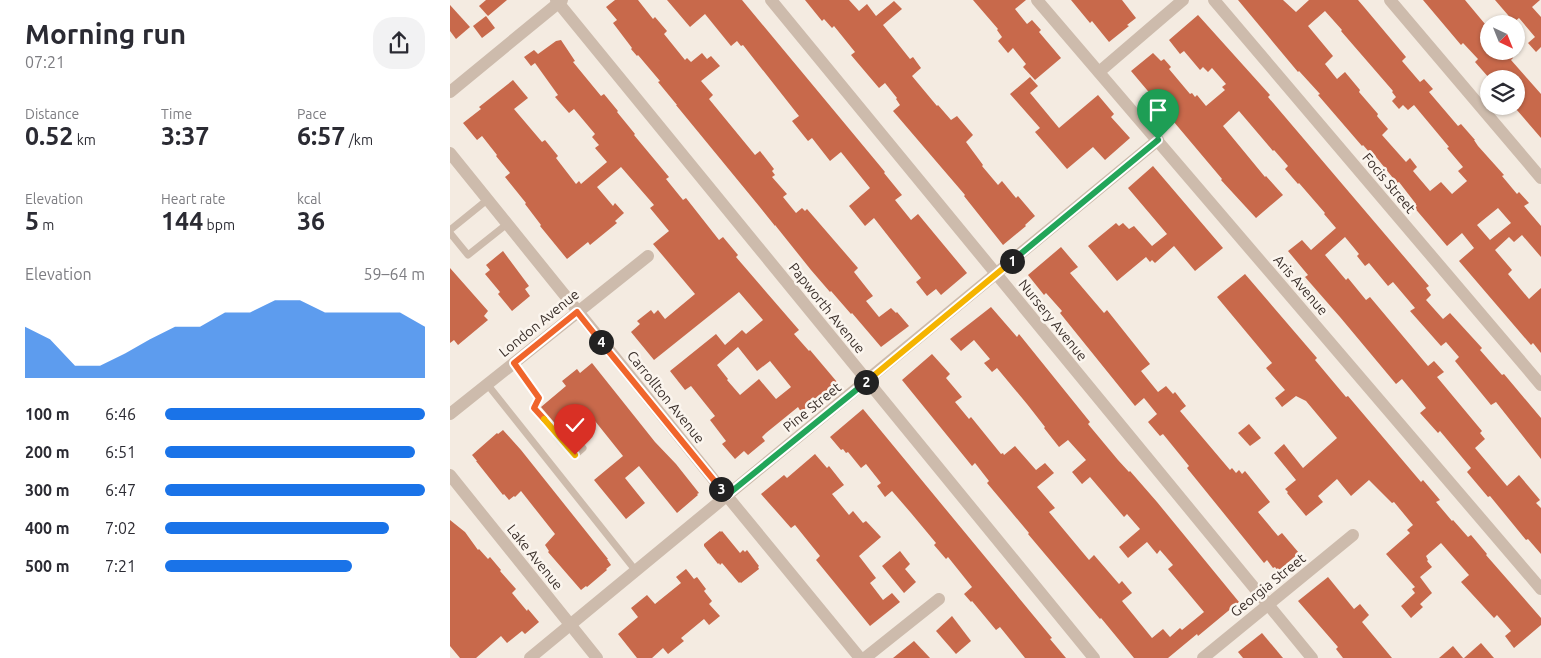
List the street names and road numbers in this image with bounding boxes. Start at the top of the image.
street label: Focis Street [1359,150,1419,217]
street label: Aris Avenue [1271,252,1331,318]
street label: Papworth Avenue [786,260,868,356]
street label: Nursery Avenue [1015,276,1091,364]
street label: London Avenue [496,286,582,360]
street label: Carrollton Avenue [624,348,708,446]
street label: Pine Street [780,379,845,435]
street label: Lake Avenue [504,521,566,593]
street label: Georgia Street [1227,550,1309,620]

